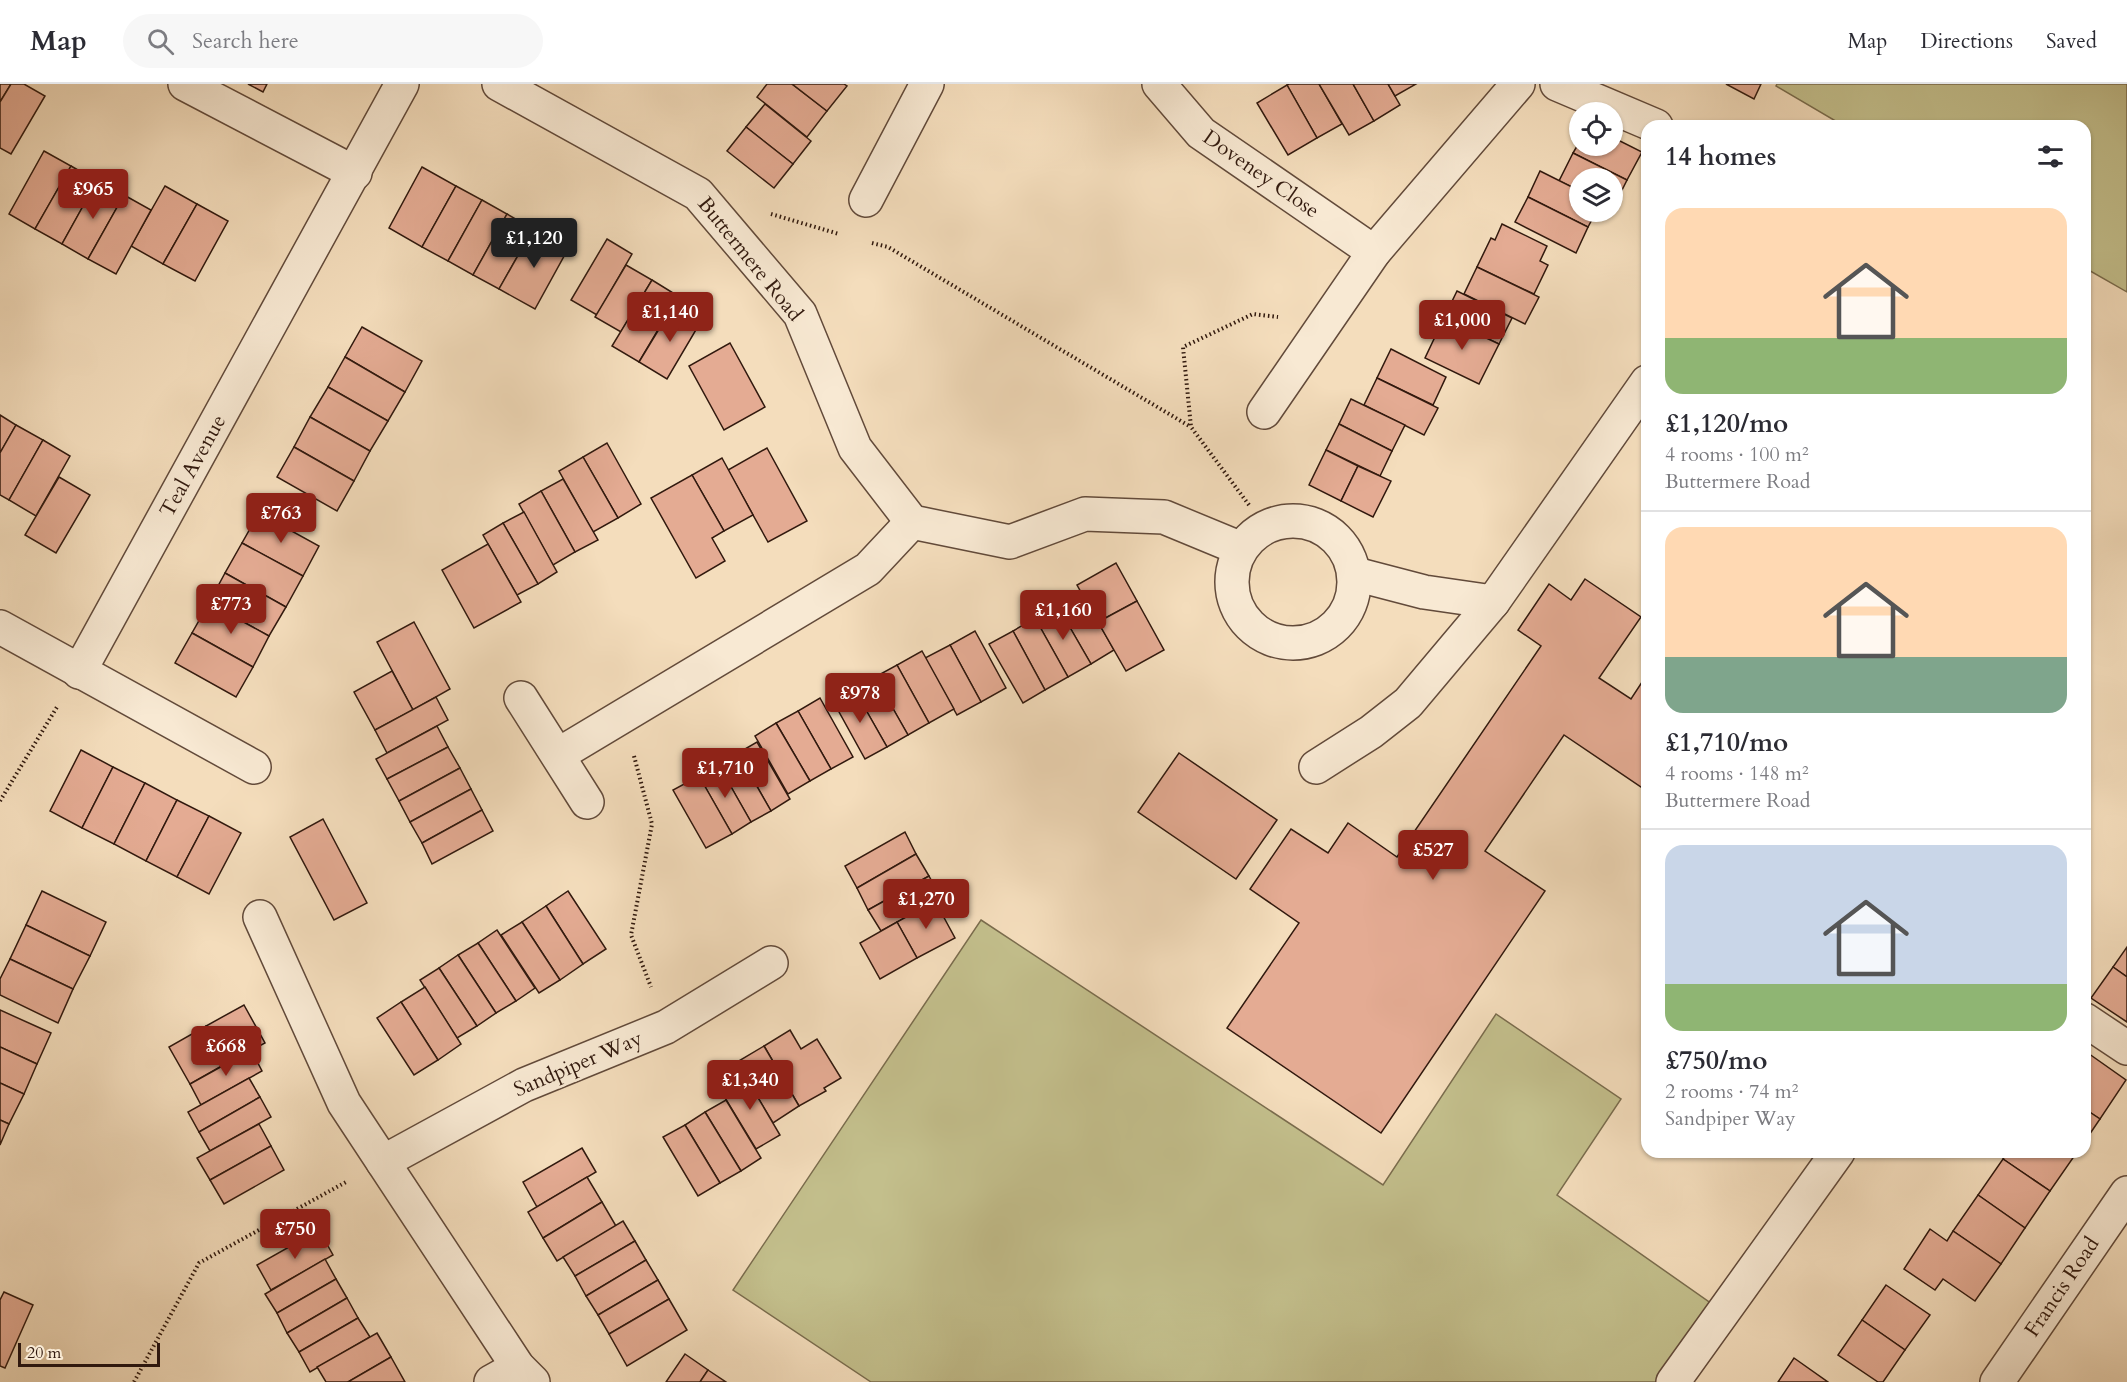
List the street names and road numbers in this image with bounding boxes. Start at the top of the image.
street label: Doveney Close [1197,123,1325,225]
street label: Buttermere Road [691,191,809,327]
street label: Teal Avenue [153,410,233,522]
street label: Sandpiper Way [509,1024,647,1104]
street label: Francis Road [2018,1231,2106,1343]

